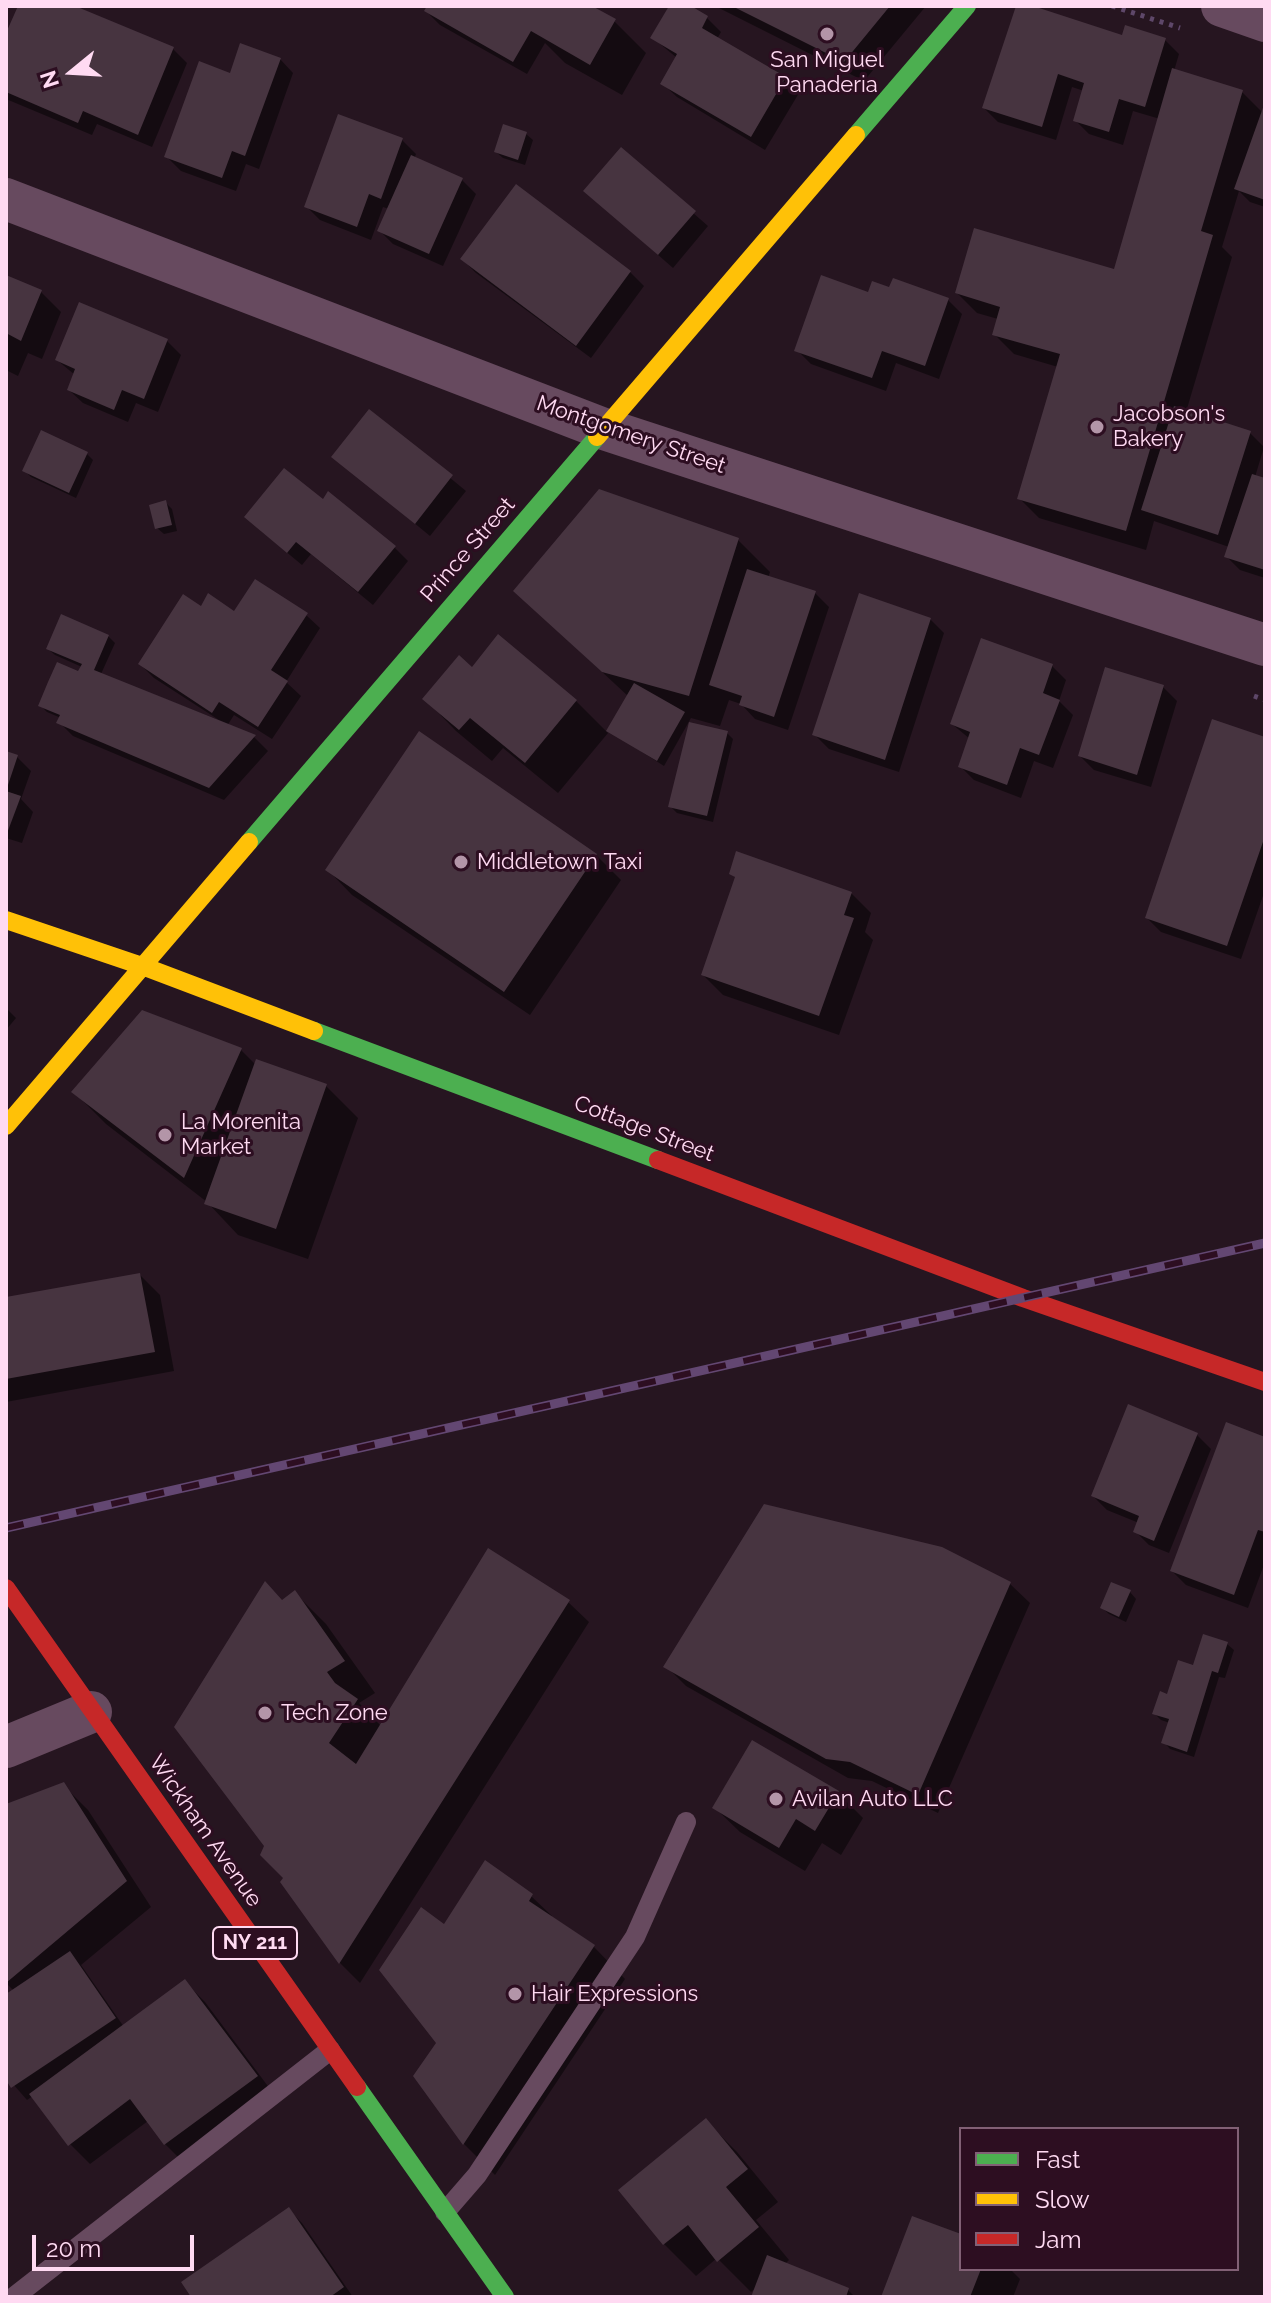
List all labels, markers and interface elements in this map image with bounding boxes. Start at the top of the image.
marker: San Miguel Panaderia [818,25,836,43]
north arrow [32,32,112,112]
place label: San Miguel Panaderia [770,47,884,98]
text: N [34,67,64,91]
street label: Montgomery Street [533,390,729,480]
place label: Jacobson's Bakery [1113,401,1225,452]
marker: Jacobson's Bakery [1088,418,1106,436]
street label: Prince Street [415,492,521,608]
place label: Middletown Taxi [477,849,642,875]
marker: Middletown Taxi [452,853,470,871]
street label: Cottage Street [570,1090,718,1168]
place label: La Morenita Market [181,1109,301,1160]
marker: La Morenita Market [156,1126,174,1144]
place label: Tech Zone [281,1700,388,1726]
marker: Tech Zone [256,1704,274,1722]
street label: Wickham Avenue [143,1750,267,1912]
place label: Avilan Auto LLC [792,1786,953,1812]
marker: Avilan Auto LLC [767,1790,785,1808]
road number: NY 211 [213,1927,297,1959]
place label: Hair Expressions [531,1981,698,2007]
marker: Hair Expressions [506,1985,524,2003]
legend [959,2127,1239,2271]
text: Fast [1035,2145,1080,2174]
text: Slow [1035,2185,1089,2214]
scale bar [36,2219,198,2269]
text: Jam [1035,2225,1081,2254]
text: 20 m [46,2234,101,2263]

